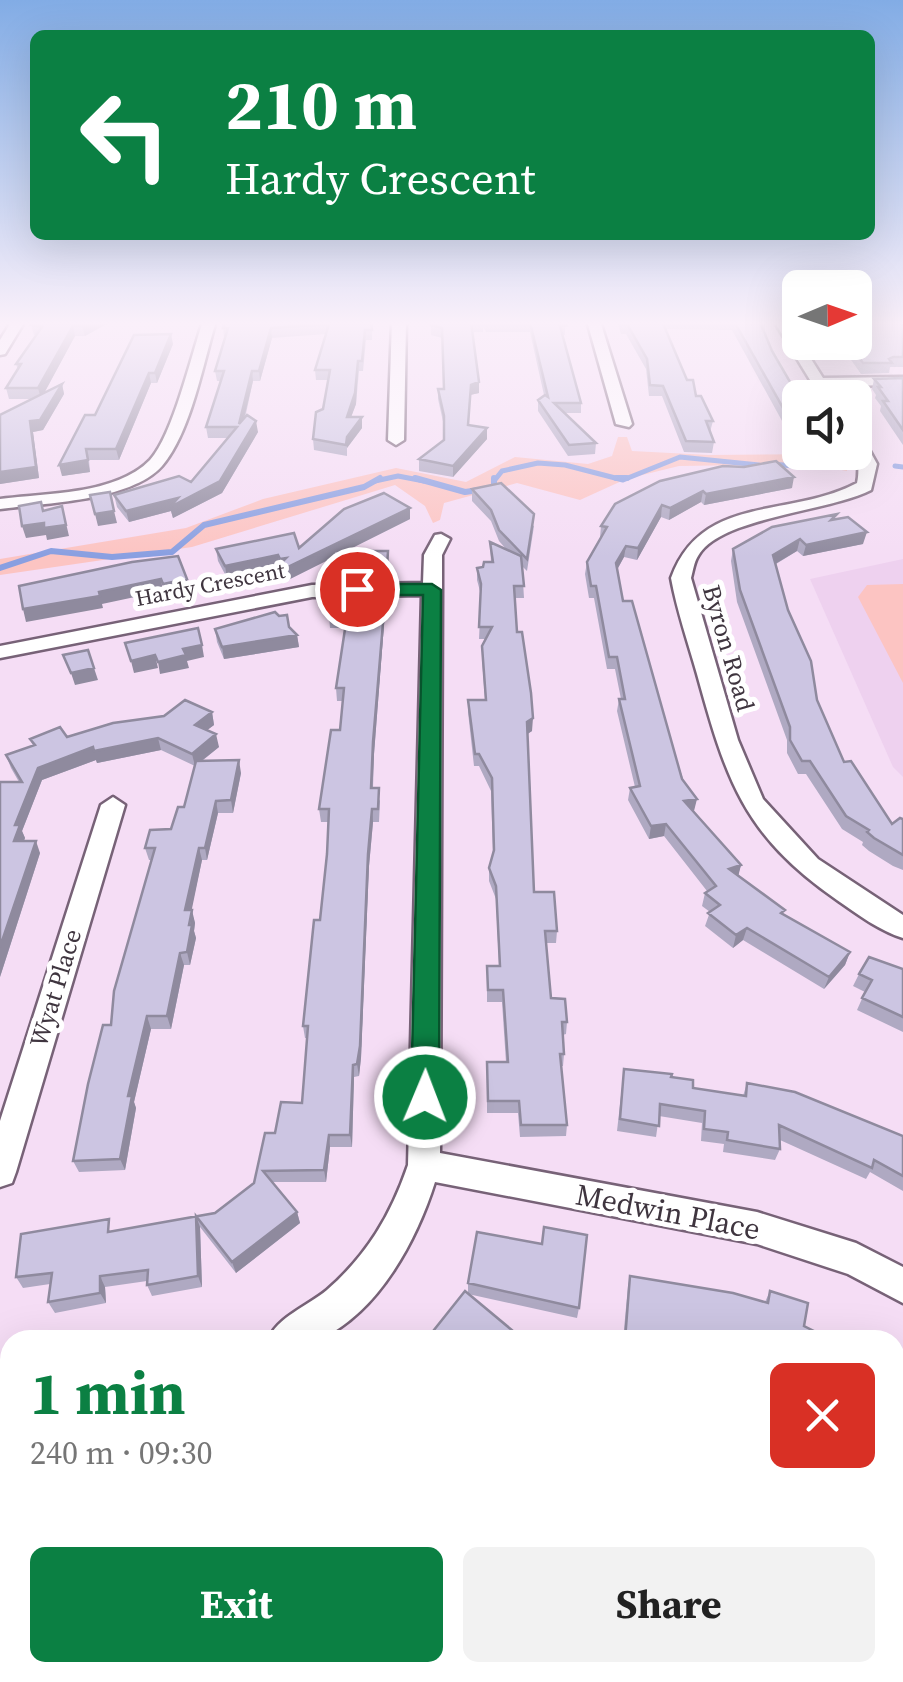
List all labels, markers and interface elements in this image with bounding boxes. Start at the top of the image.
text: 210 m [225,56,417,152]
icon: left [60,70,190,200]
text: Hardy Crescent [225,147,535,209]
north arrow [782,270,872,360]
map controls [782,270,872,470]
button: sound [782,380,872,470]
pin [315,547,400,632]
street label: Hardy Crescent [133,555,288,613]
icon: arrive [330,562,385,617]
street label: Byron Road [695,581,763,715]
street label: Wyat Place [21,925,89,1051]
position arrow [373,1045,477,1149]
street label: Medwin Place [572,1174,764,1249]
text: 1 min [30,1352,186,1434]
button: close [770,1363,875,1468]
text: 240 m · 09:30 [30,1431,212,1475]
button: Exit [30,1547,443,1662]
button: Share [463,1547,875,1662]

